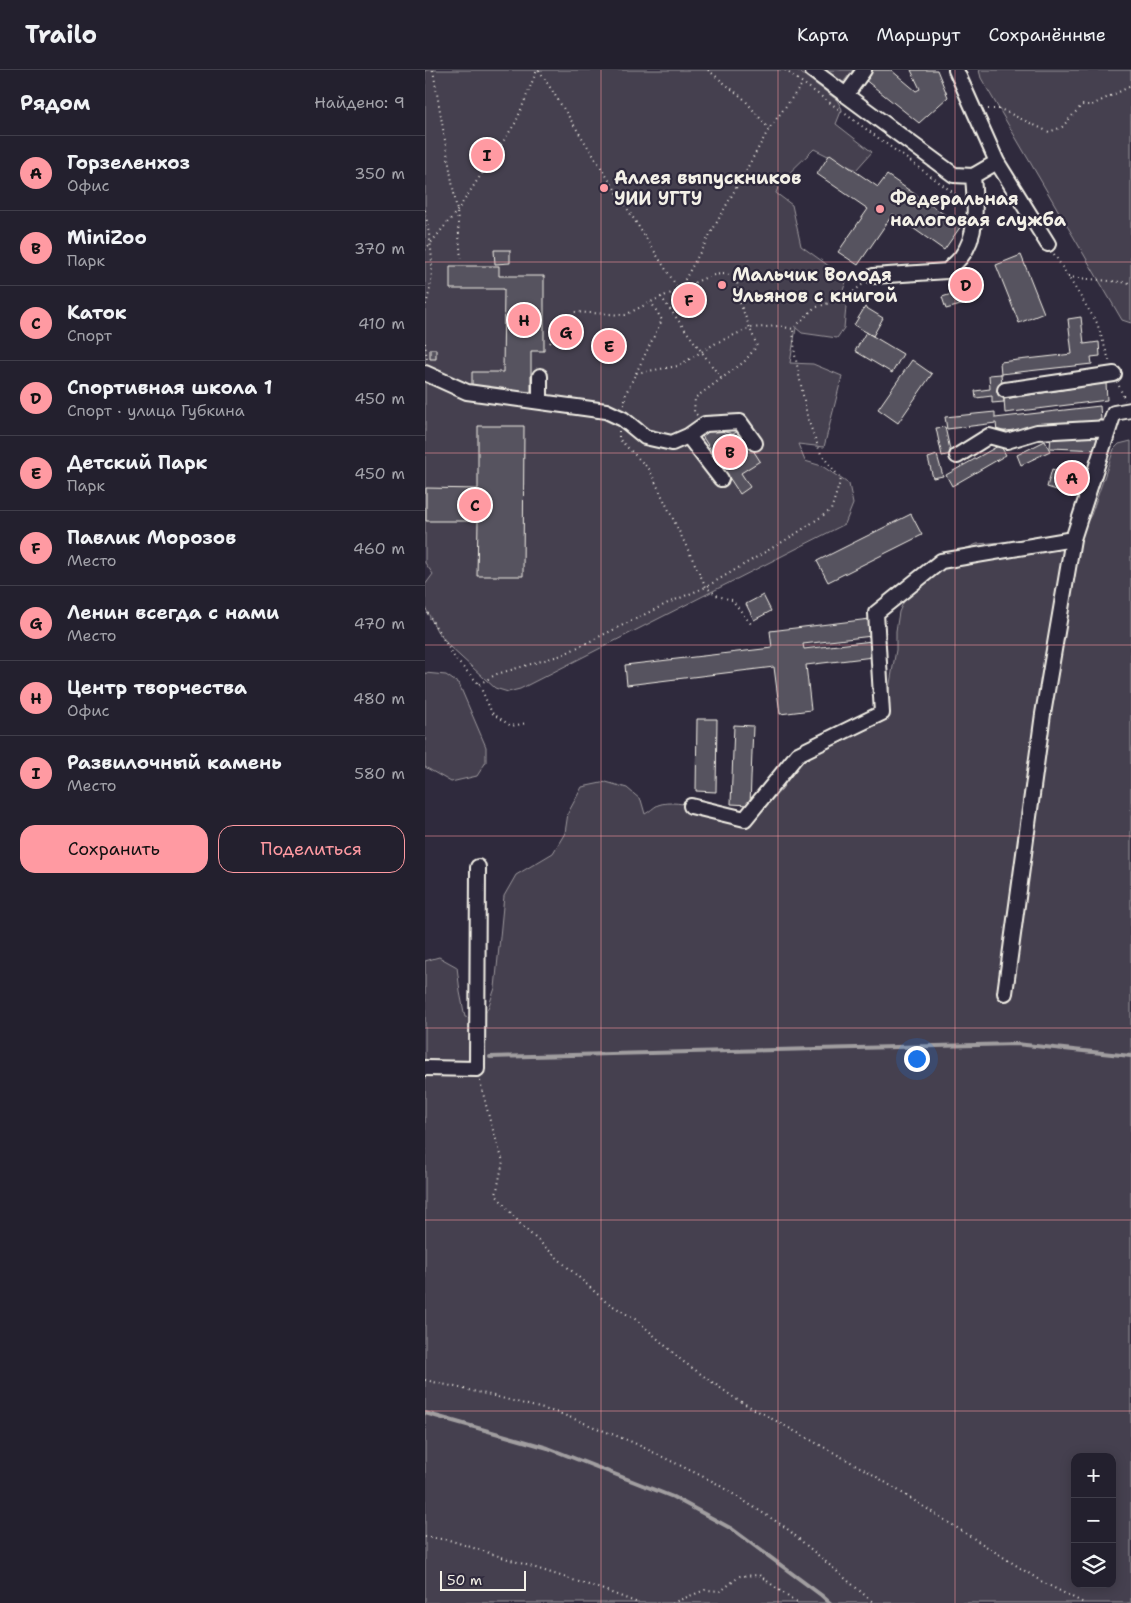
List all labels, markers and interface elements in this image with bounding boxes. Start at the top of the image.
text: Trailo [25,19,97,51]
text: Карта [797,23,848,47]
text: Маршрут [876,23,960,47]
text: Сохранённые [988,23,1106,47]
text: Рядом [20,89,90,117]
text: Найдено: 9 [314,92,405,113]
pin: I [471,136,503,174]
text: Горзеленхоз [67,150,190,175]
text: A [30,163,42,184]
text: 350 m [354,163,405,184]
place label: Аллея выпускников УИИ УГТУ [614,166,801,211]
text: Офис [67,175,109,196]
marker: Аллея выпускников УИИ УГТУ [598,182,610,194]
place label: Федеральная налоговая служба [890,187,1067,232]
marker: Федеральная налоговая служба [874,203,886,215]
text: MiniZoo [67,225,147,250]
text: B [31,238,41,259]
text: 370 m [354,238,405,259]
text: Парк [67,250,105,271]
place label: Мальчик Володя Ульянов с книгой [732,263,898,308]
pin: D [950,266,982,304]
marker: Мальчик Володя Ульянов с книгой [716,279,728,291]
pin: F [673,281,705,319]
text: Каток [67,300,127,325]
pin: H [508,301,540,339]
text: C [31,313,41,334]
text: 410 m [358,313,405,334]
pin: G [550,313,582,351]
text: Спорт [67,325,112,346]
pin: E [593,327,625,365]
text: Спортивная школа 1 [67,375,272,400]
text: D [30,388,42,409]
text: 450 m [354,388,405,409]
text: Спорт · улица Губкина [67,400,245,421]
pin: B [714,433,746,471]
text: Детский Парк [67,450,208,475]
pin: A [1056,459,1088,497]
text: E [31,463,41,484]
text: 450 m [354,463,405,484]
text: Парк [67,475,105,496]
pin: C [459,486,491,524]
text: Павлик Морозов [67,525,236,550]
text: F [31,538,41,559]
text: 460 m [353,538,405,559]
text: Место [67,550,117,571]
text: Ленин всегда с нами [67,600,279,625]
text: G [30,613,42,634]
text: 470 m [354,613,405,634]
text: Место [67,625,117,646]
text: Центр творчества [67,675,247,700]
text: H [30,688,42,709]
text: 480 m [353,688,405,709]
text: Офис [67,700,109,721]
text: Развилочный камень [67,750,282,775]
text: I [32,763,40,784]
text: 580 m [354,763,405,784]
text: Место [67,775,117,796]
button: Сохранить [20,825,208,873]
button: Поделиться [218,825,405,873]
your location [904,1046,930,1072]
map controls [1071,1453,1116,1588]
button: + [1071,1453,1116,1498]
button: − [1071,1498,1116,1543]
button: layers [1071,1543,1116,1588]
scale bar [440,1568,526,1591]
text: 50 m [447,1571,482,1589]

